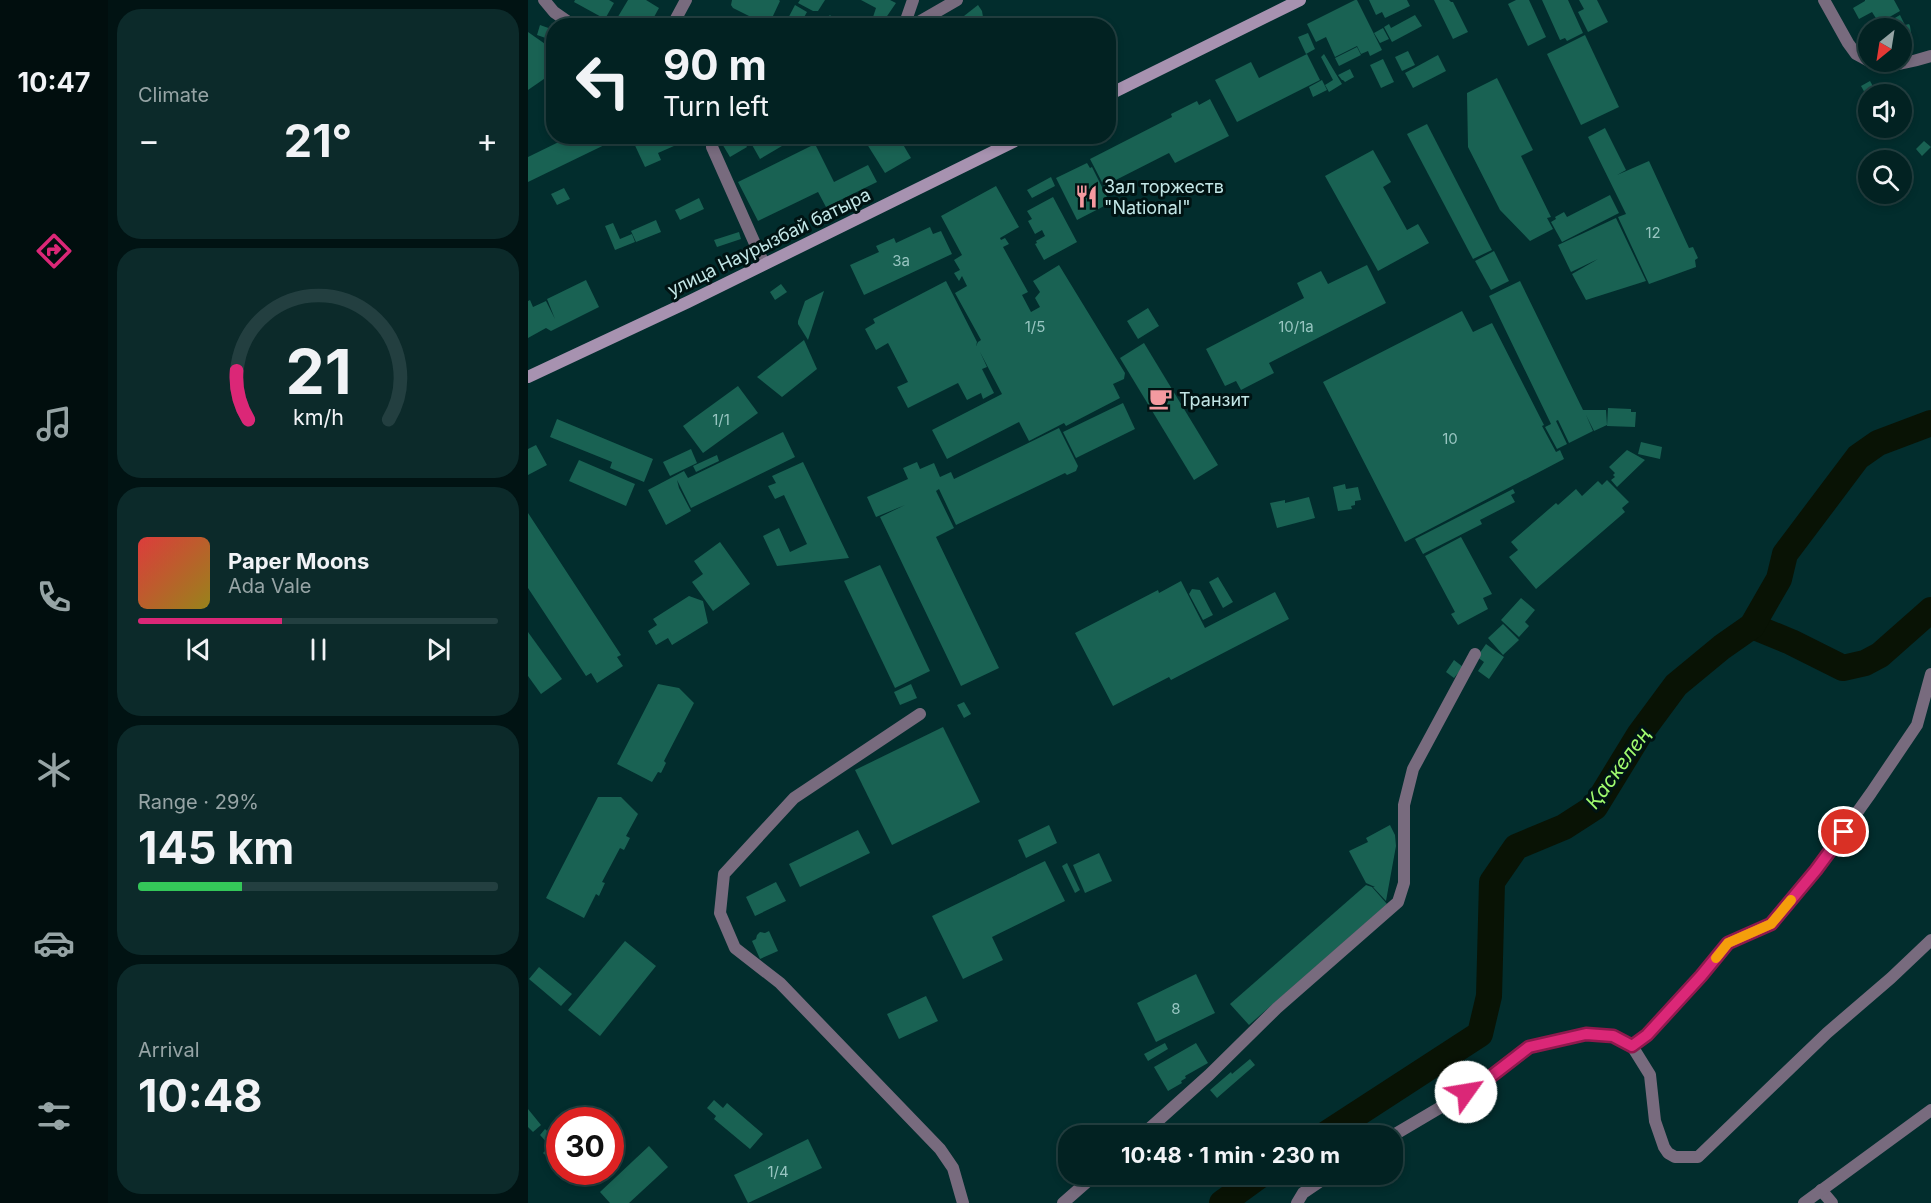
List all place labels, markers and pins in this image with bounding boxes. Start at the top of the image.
place label: Зал торжеств "National" [1104,176,1224,218]
restaurant icon: Зал торжеств "National" [1073,183,1099,209]
cafe icon: Транзит [1148,386,1174,412]
place label: Транзит [1179,389,1250,410]
pin [1818,806,1869,857]

